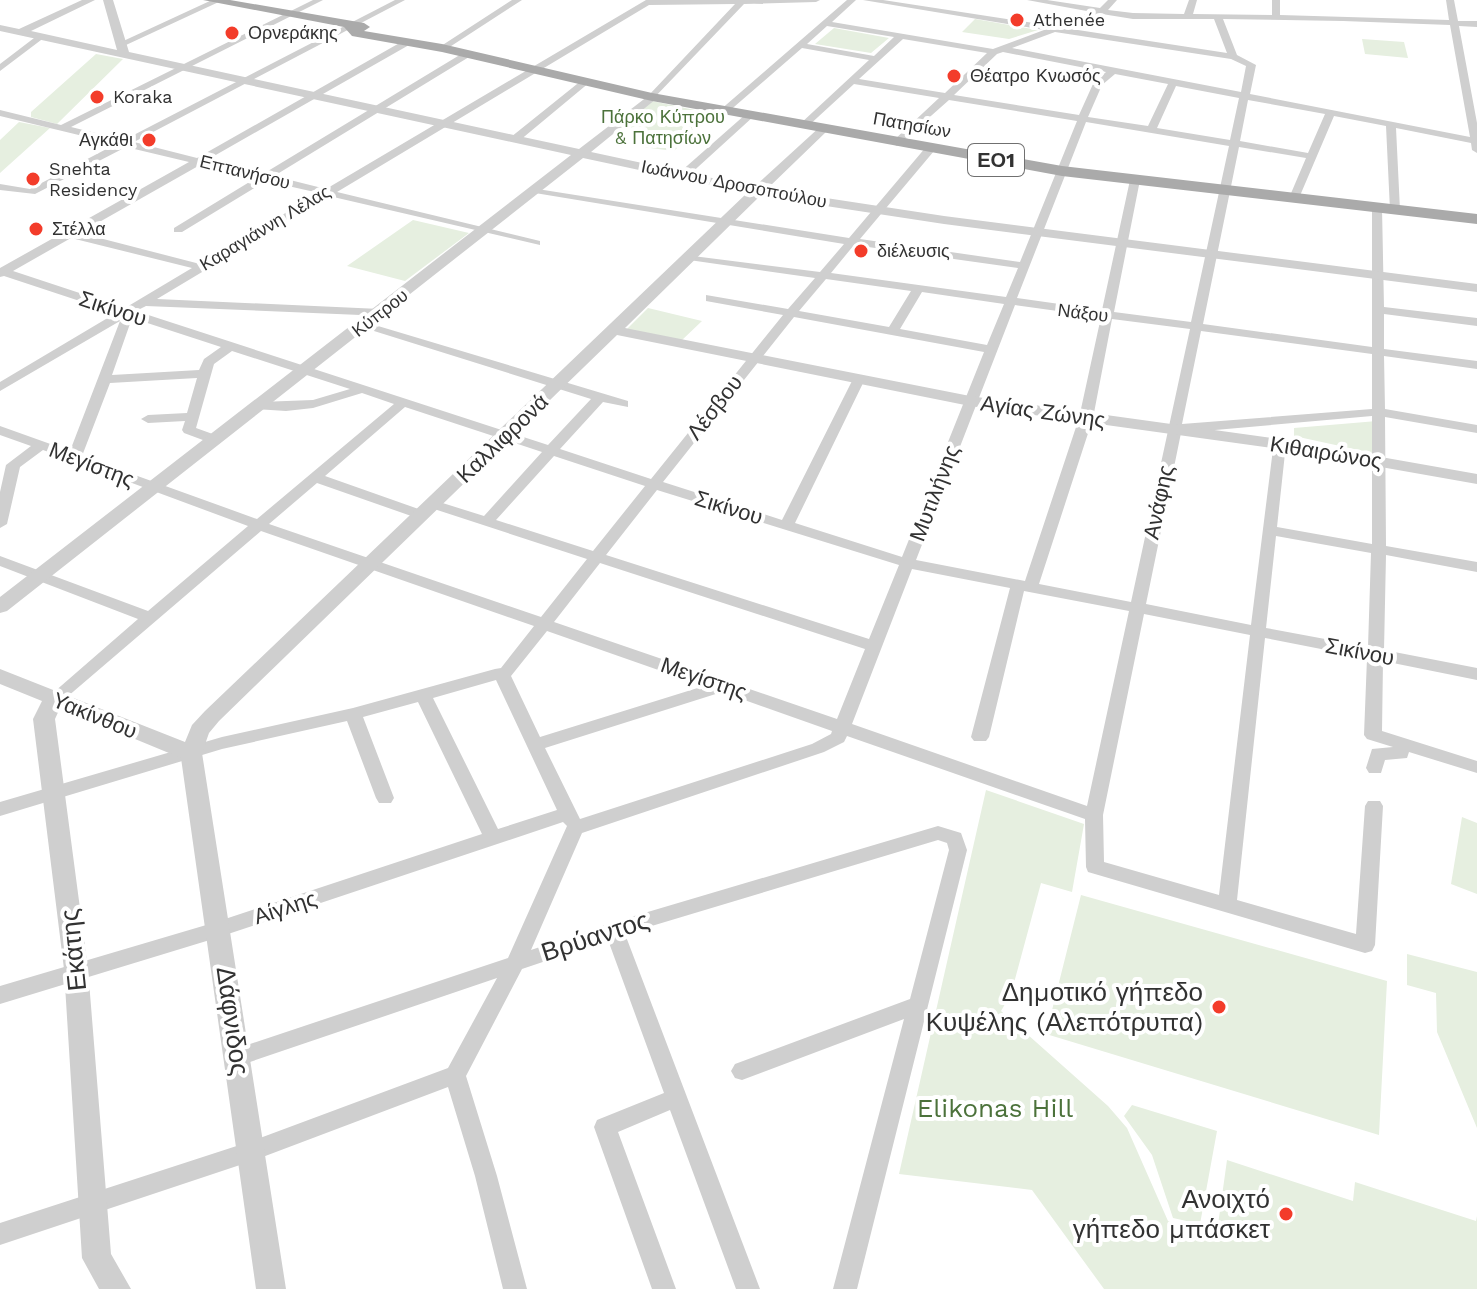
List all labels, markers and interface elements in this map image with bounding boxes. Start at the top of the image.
place label: Athenée [1033,9,1105,30]
marker: Athenée [1008,11,1026,29]
place label: Ορνεράκης [248,22,338,43]
marker: Ορνεράκης [223,24,241,42]
place label: Θέατρο Κνωσός [970,65,1101,86]
marker: Θέατρο Κνωσός [945,67,963,85]
place label: Koraka [113,86,172,107]
marker: Koraka [88,88,106,106]
park label: Πάρκο Κύπρου & Πατησίων [601,106,725,148]
street label: Πατησίων [872,107,953,142]
place label: Αγκάθι [79,129,133,150]
marker: Αγκάθι [140,131,158,149]
road number: ΕΟ1 [968,144,1024,176]
street label: Επτανήσου [198,150,293,193]
street label: Ιωάννου Δροσοπούλου [640,155,829,212]
place label: Snehta Residency [49,158,138,200]
marker: Snehta Residency [24,170,42,188]
street label: Καραγιάννη Λέλας [196,180,334,275]
place label: Στέλλα [52,218,106,239]
marker: Στέλλα [27,220,45,238]
place label: διέλευσις [877,240,950,261]
marker: διέλευσις [852,242,870,260]
street label: Κύπρου [348,284,412,341]
street label: Σικίνου [76,286,150,331]
street label: Νάξου [1057,299,1110,326]
street label: Λέσβου [681,370,747,445]
street label: Καλλιφρονά [452,389,553,488]
street label: Αγίας Ζώνης [979,390,1107,433]
street label: Κιθαιρώνος [1268,431,1384,474]
street label: Μεγίστης [46,437,138,492]
street label: Μυτιλήνης [905,442,964,545]
street label: Ανάφης [1138,463,1179,541]
street label: Σικίνου [692,485,766,530]
street label: Σικίνου [1323,633,1396,670]
street label: Μεγίστης [658,652,750,705]
street label: Υακίνθου [49,687,141,744]
street label: Αίγλης [251,886,320,929]
street label: Βρύαντος [537,905,653,967]
street label: Εκάτης [54,907,92,993]
street label: Δάφνιδος [211,965,255,1077]
place label: Δημοτικό γήπεδο Κυψέλης (Αλεπότρυπα) [926,977,1203,1037]
marker: Δημοτικό γήπεδο Κυψέλης (Αλεπότρυπα) [1210,998,1228,1016]
park label: Elikonas Hill [917,1093,1073,1123]
place label: Ανοιχτό γήπεδο μπάσκετ [1073,1184,1271,1244]
marker: Ανοιχτό γήπεδο μπάσκετ [1277,1205,1295,1223]

